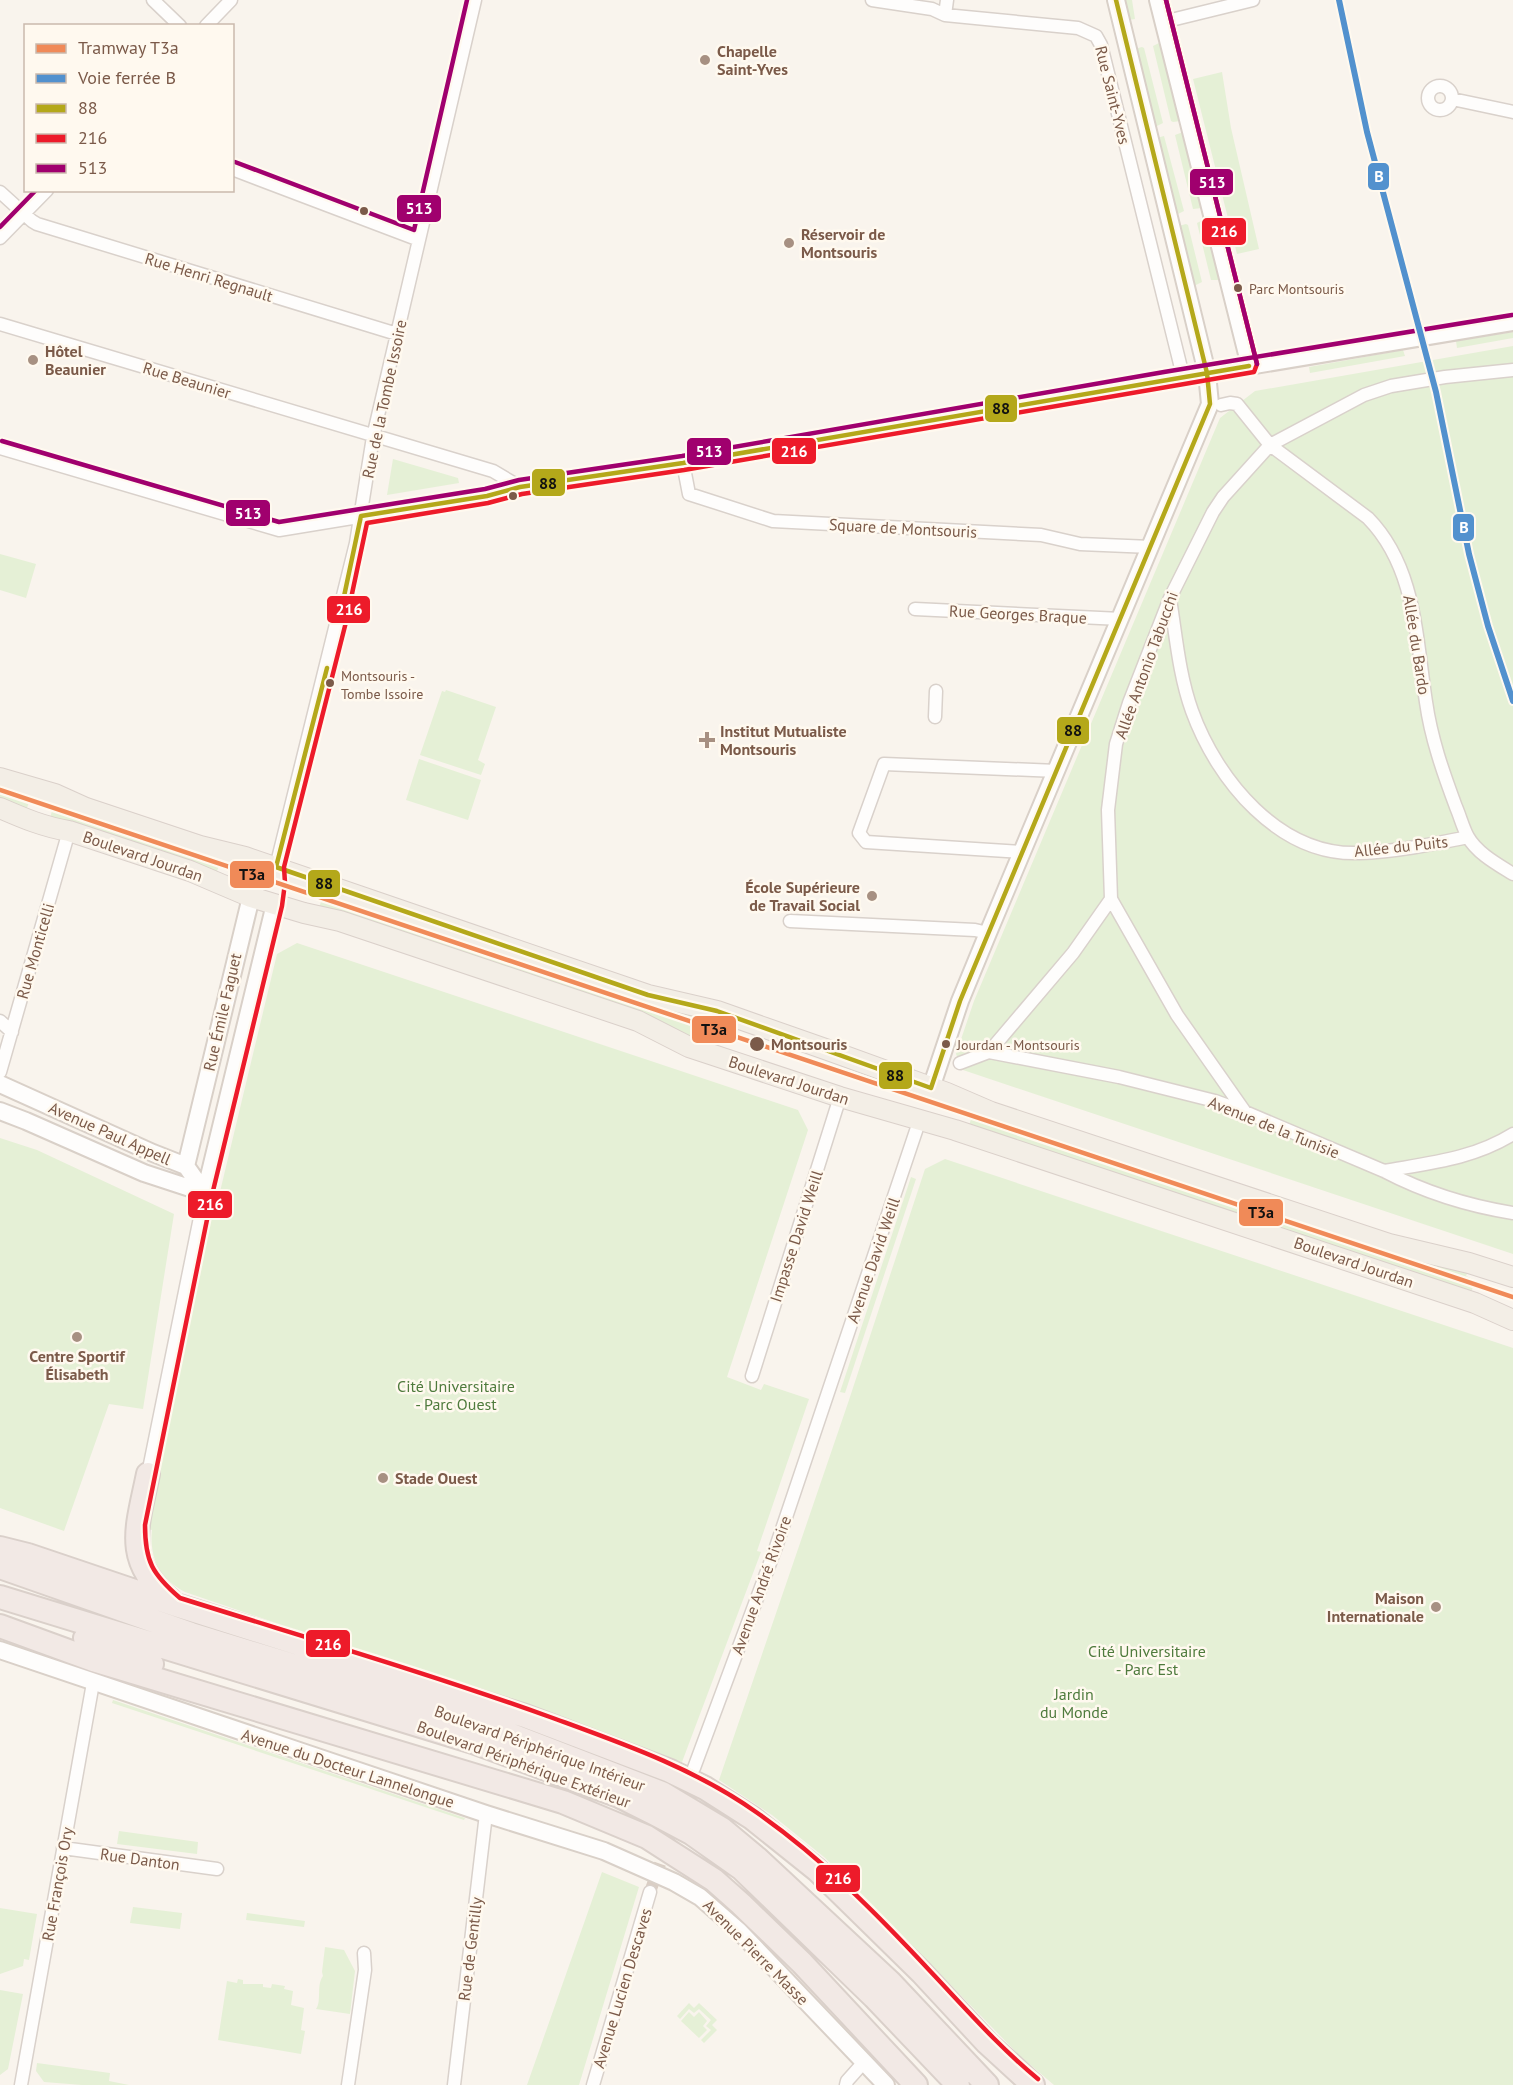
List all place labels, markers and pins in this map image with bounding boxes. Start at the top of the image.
place label: Chapelle Saint-Yves [717,41,788,79]
marker: Chapelle Saint-Yves [698,53,712,67]
unlabelled marker [358,205,370,217]
place label: Réservoir de Montsouris [801,224,885,262]
marker: Réservoir de Montsouris [782,236,796,250]
place label: Parc Montsouris [1249,280,1344,298]
marker: Parc Montsouris [1232,282,1244,294]
place label: Hôtel Beaunier [45,341,106,379]
marker: Hôtel Beaunier [26,353,40,367]
unlabelled marker [507,490,519,502]
place label: Montsouris - Tombe Issoire [341,667,423,703]
marker: Montsouris - Tombe Issoire [324,677,336,689]
place label: Institut Mutualiste Montsouris [720,721,847,759]
marker: Institut Mutualiste Montsouris [698,731,716,749]
place label: École Supérieure de Travail Social [745,877,860,915]
marker: École Supérieure de Travail Social [865,889,879,903]
place label: Montsouris [771,1034,848,1054]
marker: Montsouris [748,1035,766,1053]
place label: Jourdan - Montsouris [956,1036,1080,1054]
marker: Jourdan - Montsouris [940,1038,952,1050]
marker: Centre Sportif Élisabeth [70,1330,84,1344]
place label: Centre Sportif Élisabeth [29,1346,126,1384]
place label: Stade Ouest [395,1468,478,1488]
marker: Stade Ouest [376,1471,390,1485]
place label: Maison Internationale [1327,1588,1424,1626]
marker: Maison Internationale [1429,1600,1443,1614]

